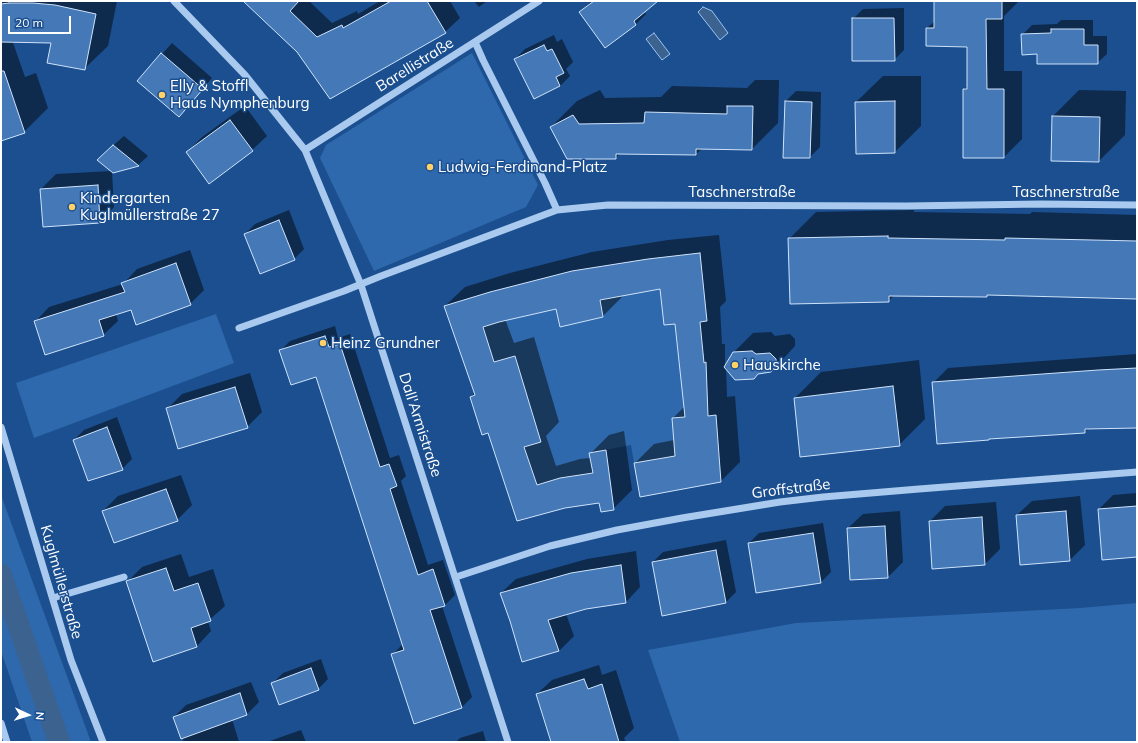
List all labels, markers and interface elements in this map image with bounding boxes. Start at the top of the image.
scale bar [10,8,73,34]
text: 20 m [15,15,43,30]
street label: Barellistraße [373,34,457,96]
place label: Elly & Stoffl Haus Nymphenburg [170,77,310,112]
marker: Elly & Stoffl Haus Nymphenburg [157,90,167,100]
place label: Ludwig-Ferdinand-Platz [438,158,607,176]
marker: Ludwig-Ferdinand-Platz [425,162,435,172]
street label: Taschnerstraße [688,183,796,201]
street label: Taschnerstraße [1012,183,1120,201]
place label: Kindergarten Kuglmüllerstraße 27 [80,189,220,224]
marker: Kindergarten Kuglmüllerstraße 27 [67,202,77,212]
place label: Heinz Grundner [331,334,440,352]
marker: Heinz Grundner [318,338,328,348]
place label: Hauskirche [743,356,821,374]
marker: Hauskirche [730,360,740,370]
street label: Dall'Armistraße [395,371,445,479]
street label: Groffstraße [751,475,831,503]
street label: Kuglmüllerstraße [36,523,86,641]
north arrow [8,695,48,735]
text: N [33,711,47,720]

